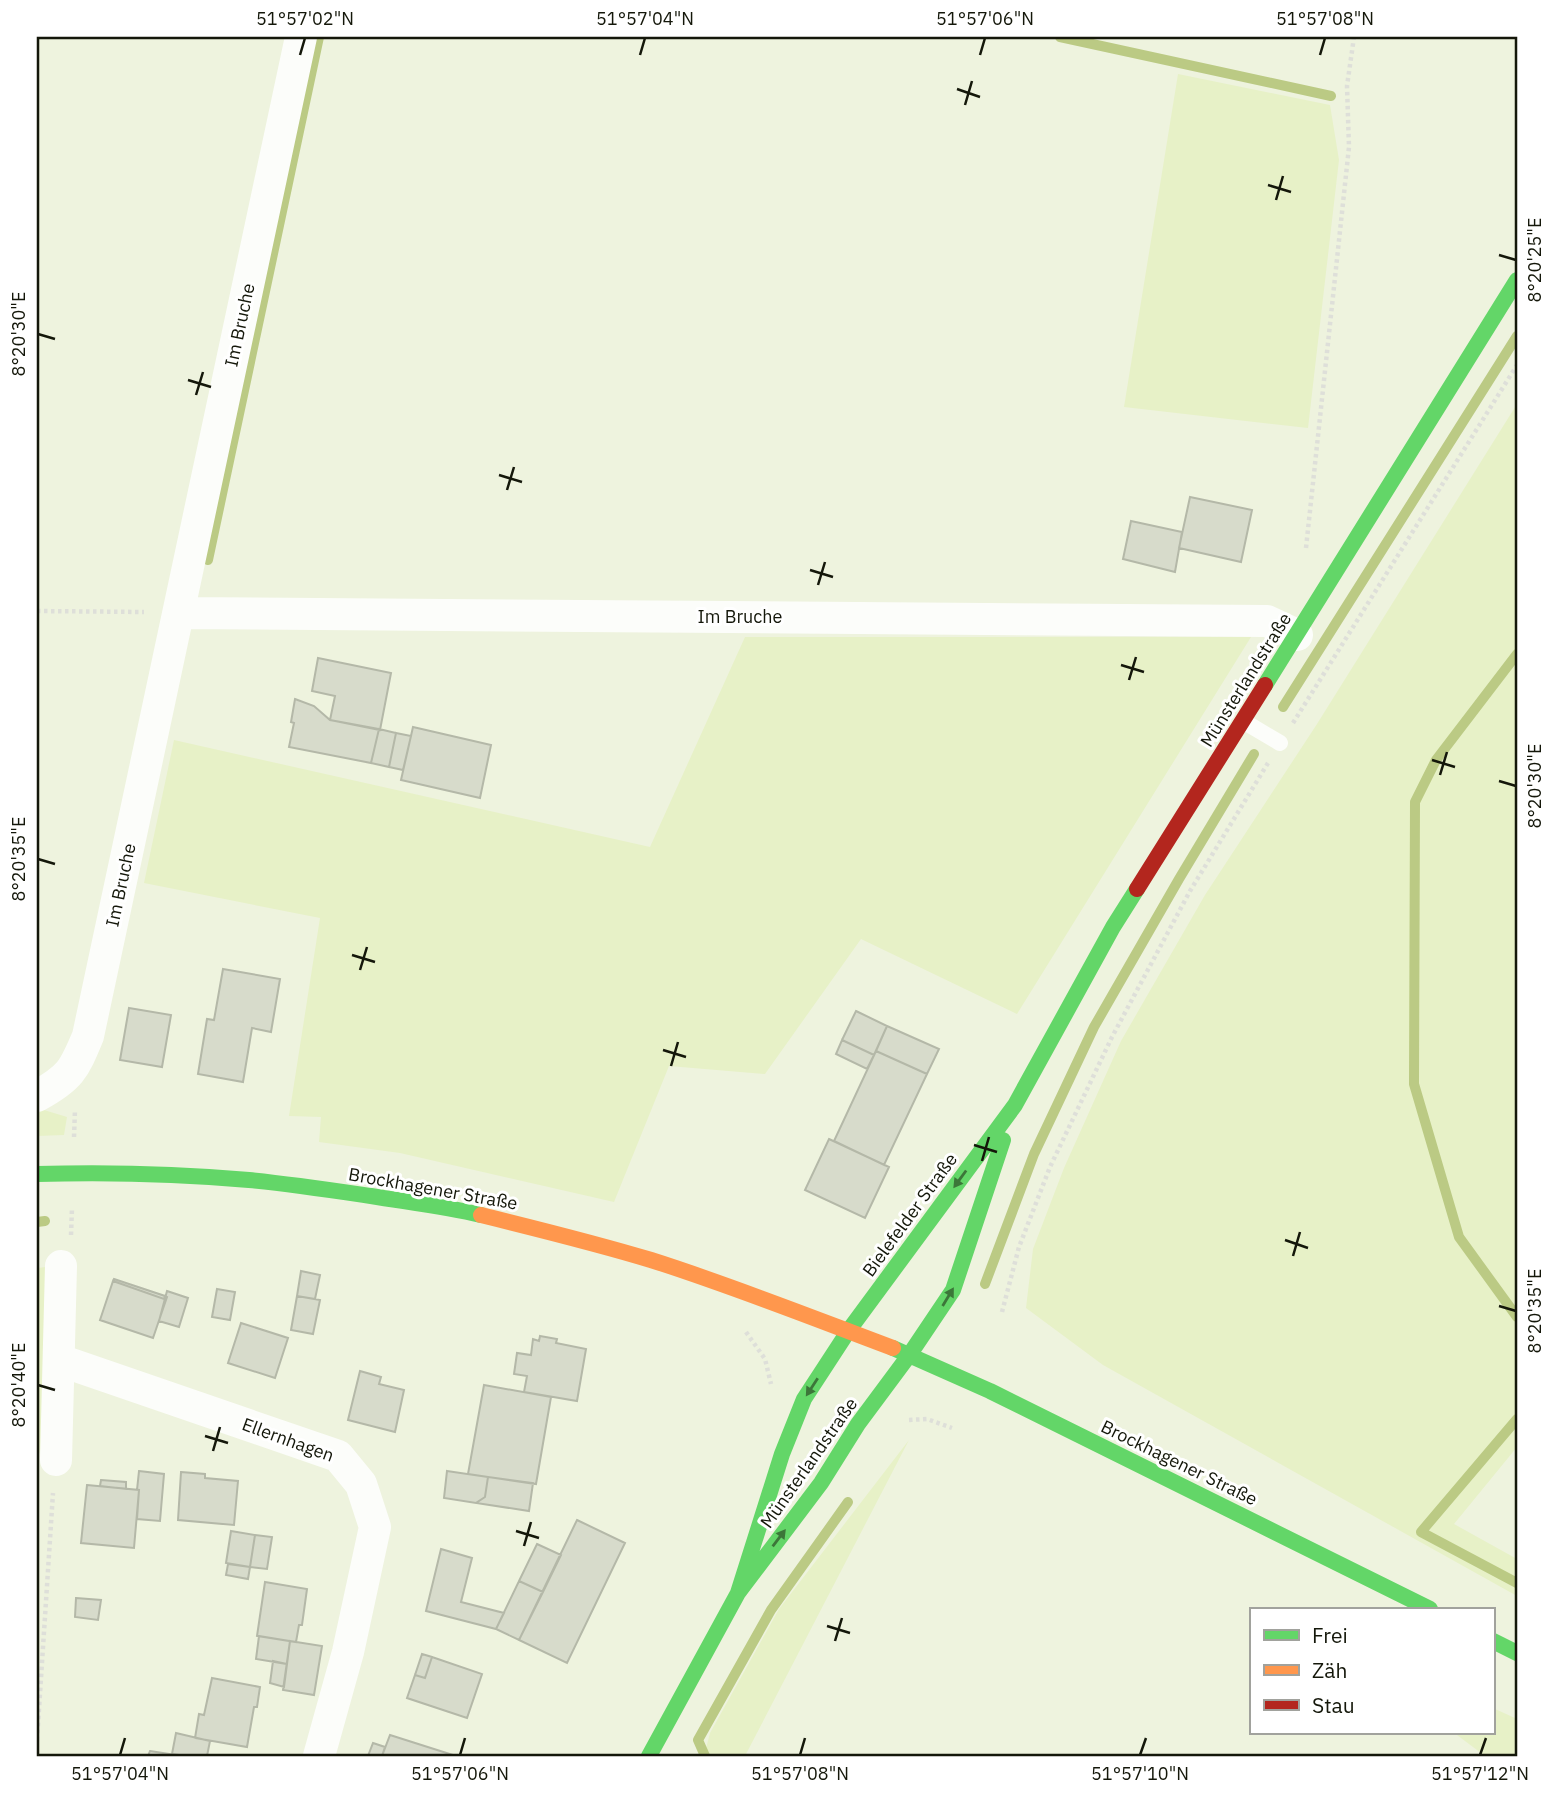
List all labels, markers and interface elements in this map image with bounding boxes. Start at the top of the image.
text: 51°57'02"N [256,7,354,30]
text: 51°57'04"N [596,7,694,30]
text: 51°57'06"N [936,7,1034,30]
text: 51°57'08"N [1276,7,1374,30]
text: 8°20'25"E [1523,218,1546,302]
street label: Im Bruche [219,281,260,369]
text: 8°20'30"E [7,292,30,376]
street label: Im Bruche [698,605,783,628]
street label: Münsterlandstraße [1195,608,1296,751]
text: 8°20'30"E [1523,744,1546,828]
text: 8°20'35"E [7,817,30,901]
street label: Im Bruche [100,841,141,929]
street label: Bielefelder Straße [857,1148,962,1281]
street label: Brockhagener Straße [347,1162,520,1215]
one-way arrow [953,1170,967,1189]
text: 8°20'35"E [1523,1269,1546,1353]
one-way arrow [941,1287,954,1306]
text: 8°20'40"E [7,1343,30,1427]
one-way arrow [805,1378,818,1397]
street label: Münsterlandstraße [755,1393,862,1532]
street label: Ellernhagen [239,1412,337,1467]
street label: Brockhagener Straße [1097,1415,1261,1510]
one-way arrow [772,1529,786,1548]
legend [1250,1608,1494,1734]
text: Frei [1312,1621,1348,1649]
text: Zäh [1312,1656,1347,1684]
text: Stau [1312,1691,1355,1719]
text: 51°57'04"N [71,1762,169,1785]
text: 51°57'06"N [411,1762,509,1785]
text: 51°57'08"N [751,1762,849,1785]
text: 51°57'10"N [1091,1762,1189,1785]
text: 51°57'12"N [1431,1762,1529,1785]

